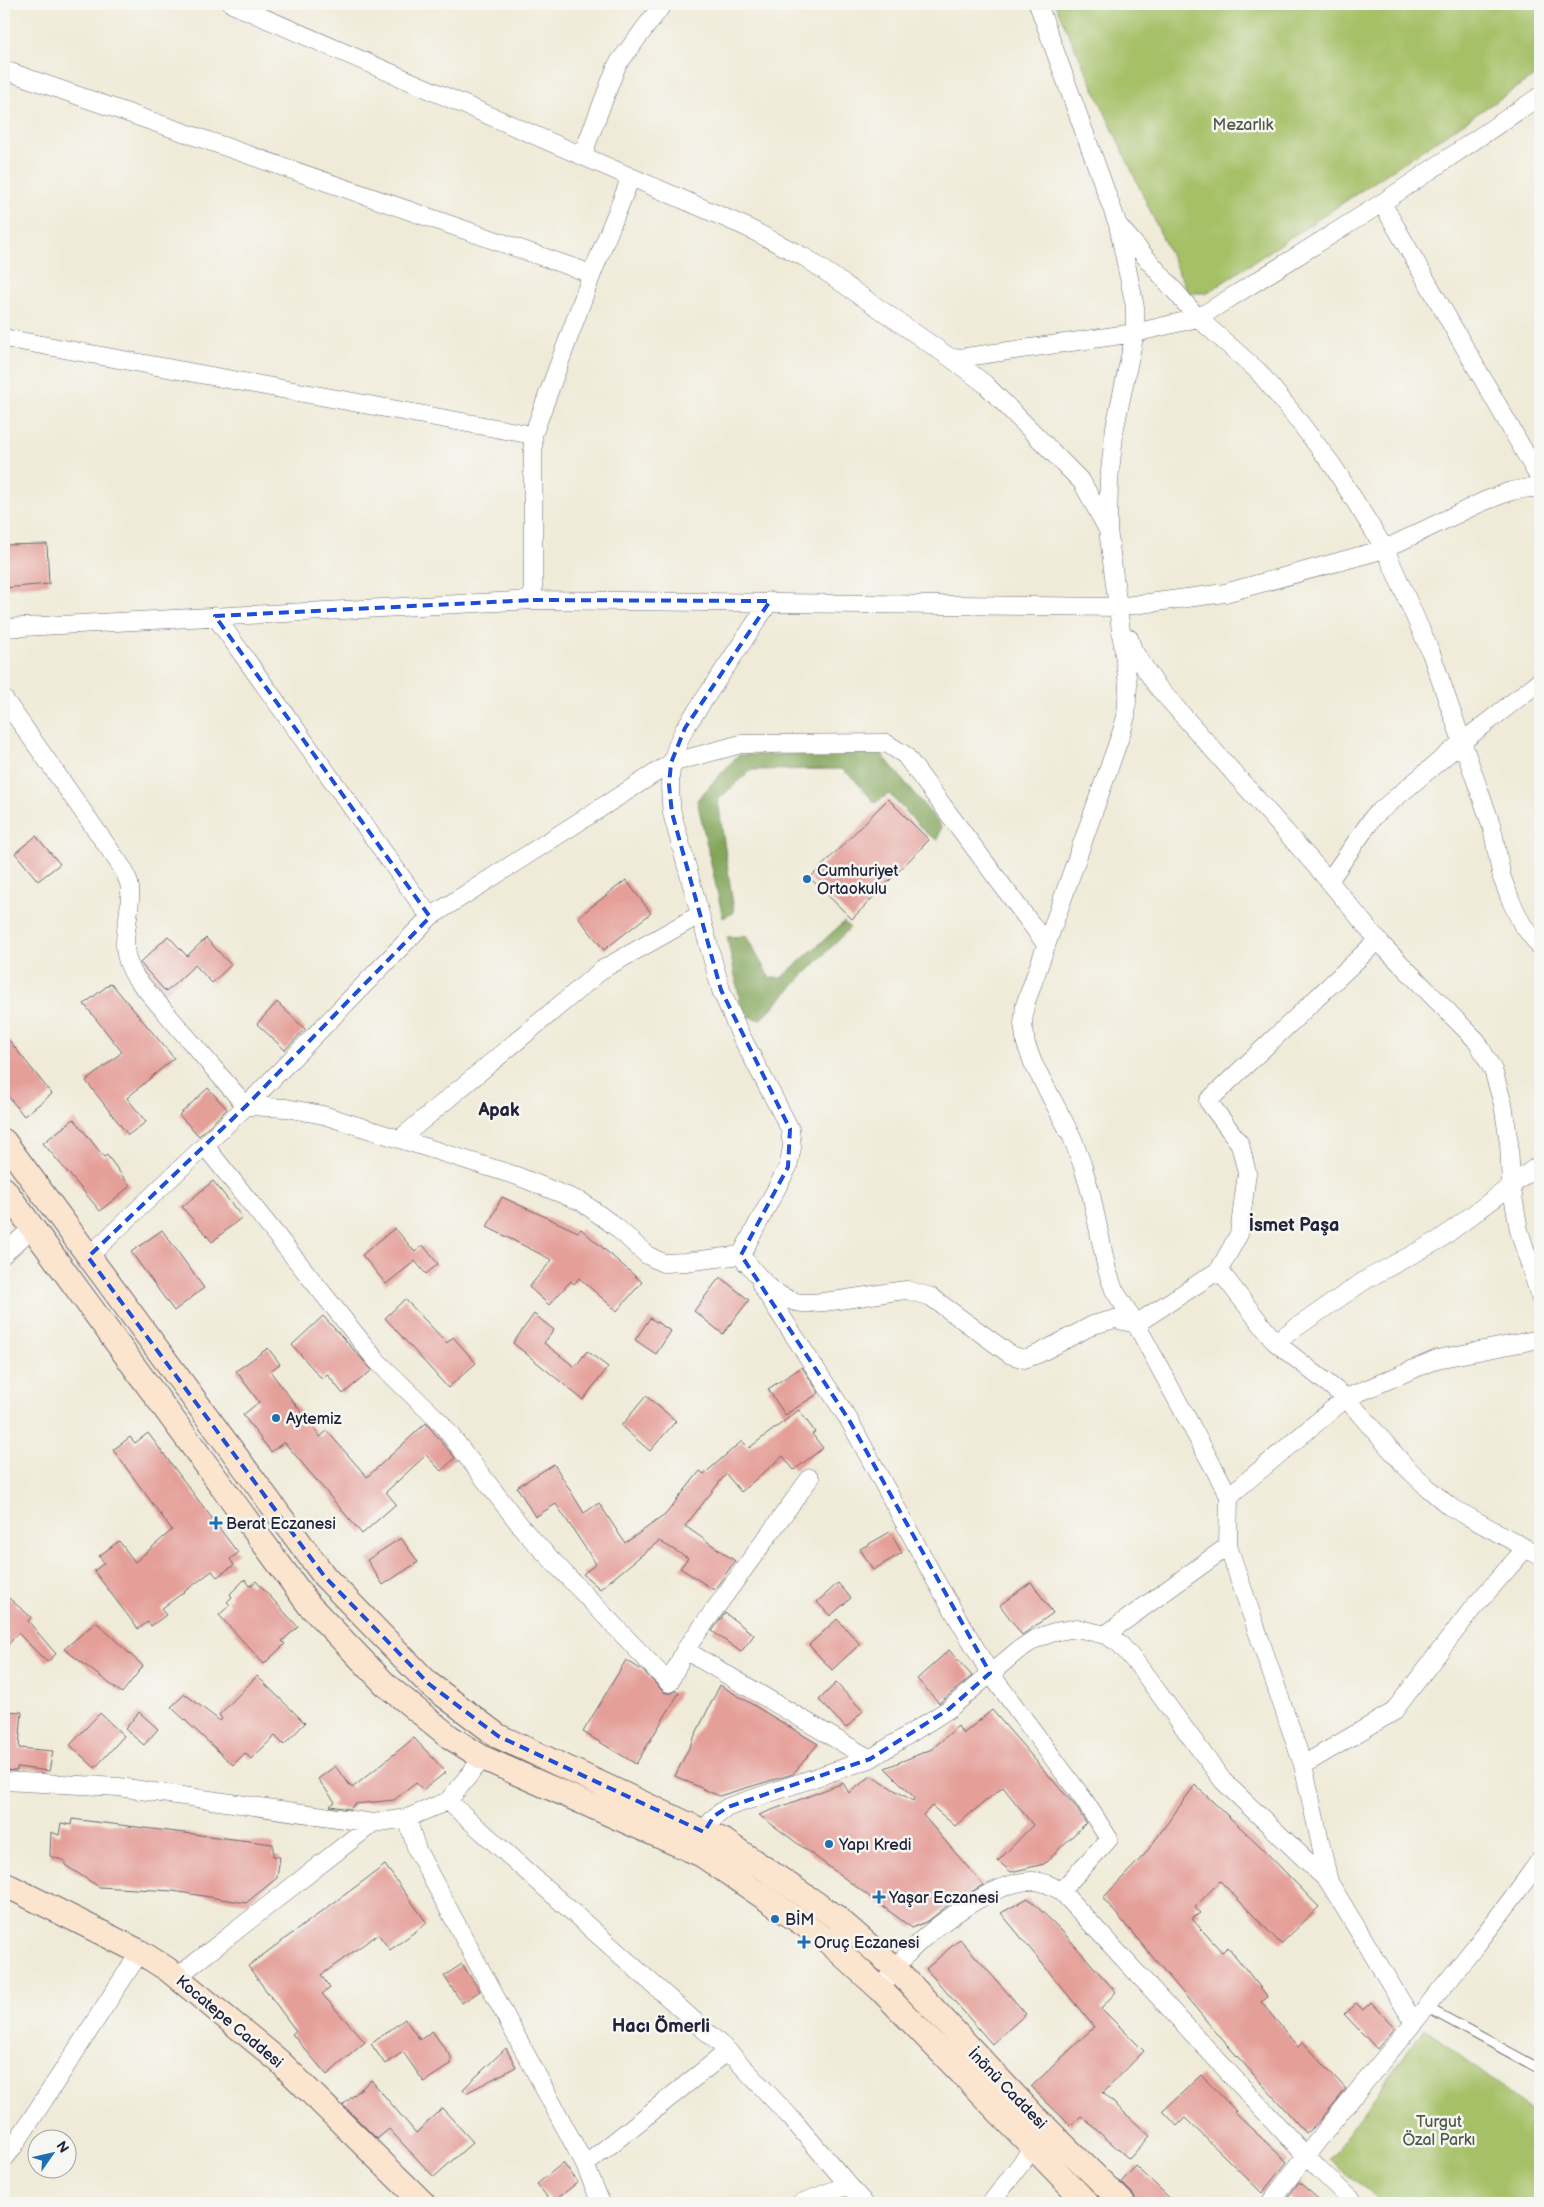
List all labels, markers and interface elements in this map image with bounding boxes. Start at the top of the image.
park label: Mezarlık [1213,116,1274,135]
place label: Cumhuriyet Ortaokulu [817,862,898,899]
marker: Cumhuriyet Ortaokulu [801,873,813,885]
district label: Apak [478,1100,520,1121]
district label: İsmet Paşa [1249,1212,1339,1236]
place label: Aytemiz [286,1410,342,1429]
marker: Aytemiz [270,1412,282,1424]
place label: Berat Eczanesi [226,1515,336,1534]
marker: Berat Eczanesi [210,1517,222,1529]
place label: Yapı Kredi [838,1836,912,1855]
marker: Yapı Kredi [823,1838,835,1850]
place label: Yaşar Eczanesi [888,1889,999,1908]
marker: Yaşar Eczanesi [873,1891,885,1903]
place label: BİM [785,1909,814,1930]
marker: BİM [769,1913,781,1925]
place label: Oruç Eczanesi [814,1934,919,1953]
marker: Oruç Eczanesi [798,1936,810,1948]
street label: Kocatepe Caddesi [172,1972,286,2072]
district label: Hacı Ömerli [612,2015,710,2037]
street label: İnönü Caddesi [964,2043,1052,2133]
park label: Turgut Özal Parkı [1403,2113,1475,2150]
north arrow [28,2130,78,2180]
text: N [52,2138,72,2156]

